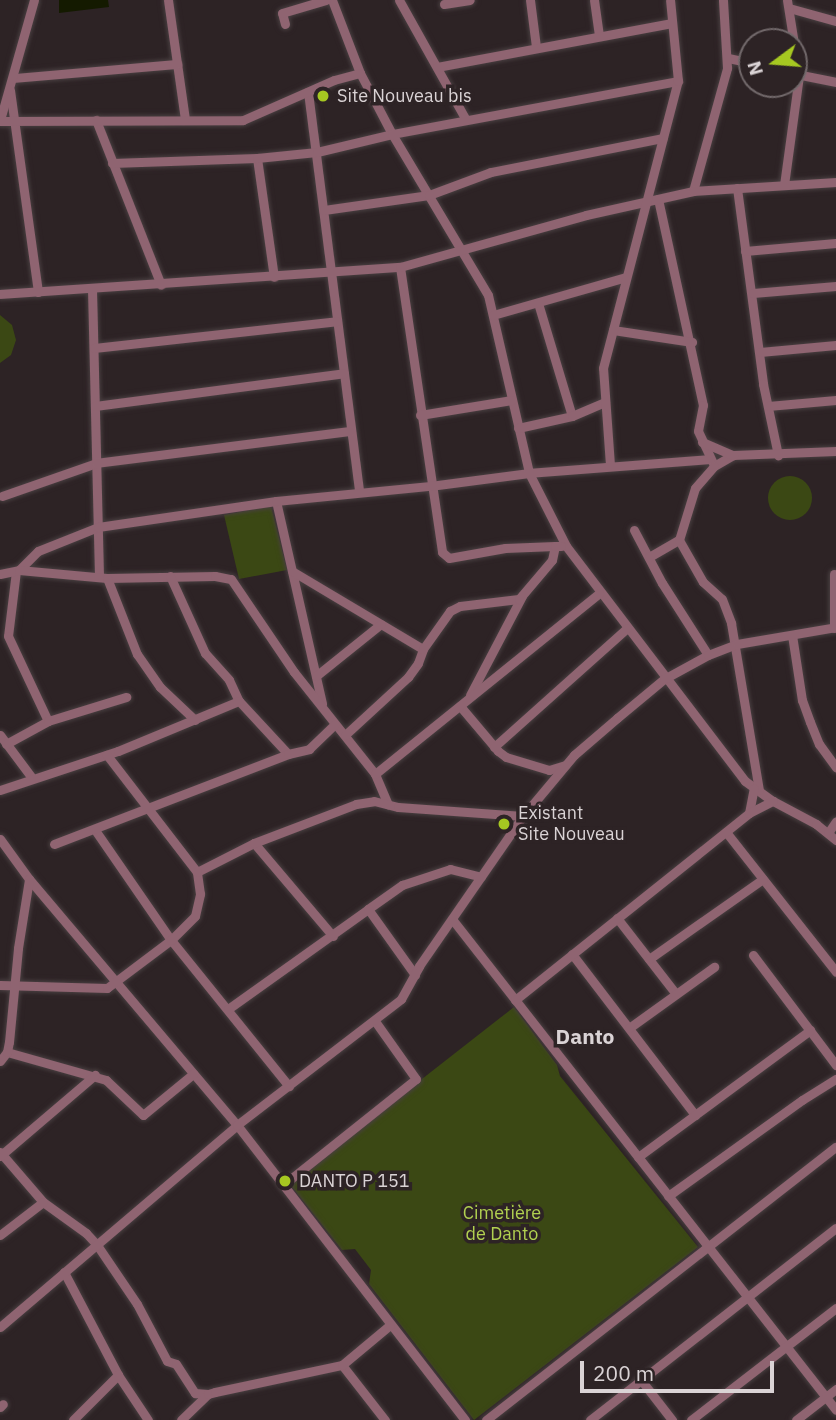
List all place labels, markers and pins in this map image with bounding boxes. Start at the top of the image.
place label: Site Nouveau bis [337,85,472,107]
marker: Site Nouveau bis [315,88,331,104]
place label: Existant Site Nouveau [518,803,625,846]
marker: Existant Site Nouveau [496,816,512,832]
place label: DANTO P 151 [299,1170,410,1192]
marker: DANTO P 151 [277,1173,293,1189]

